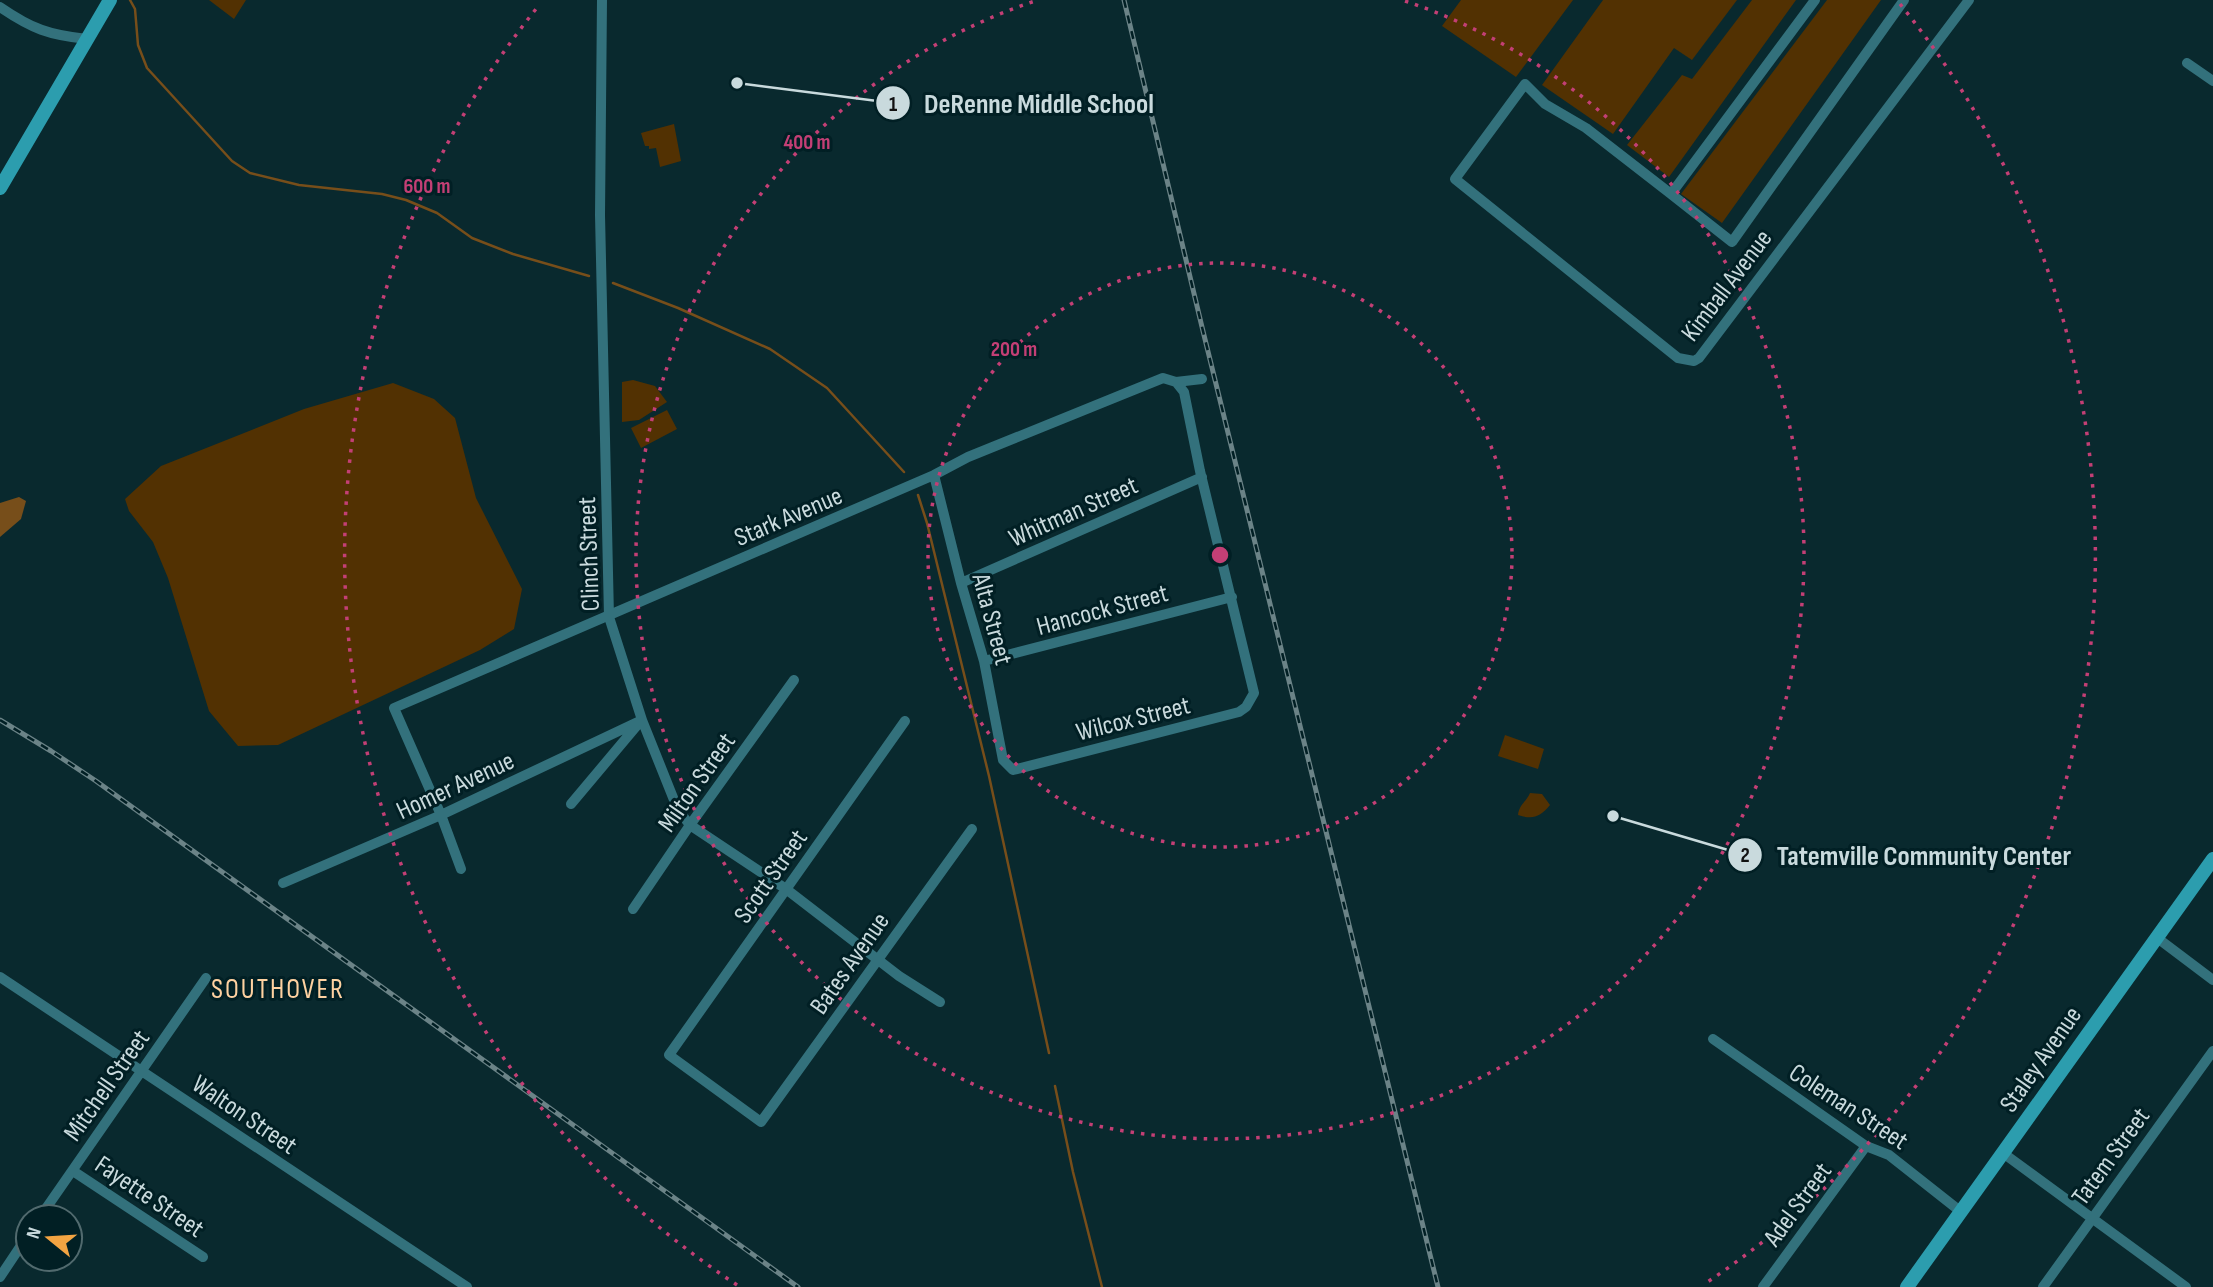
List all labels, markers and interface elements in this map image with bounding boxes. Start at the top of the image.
callout: DeRenne Middle School [876,79,1168,128]
text: DeRenne Middle School [924,88,1154,121]
text: 1 [889,92,897,117]
text: 400 m [784,130,830,155]
text: 600 m [403,174,451,199]
street label: Kimball Avenue [1675,224,1779,348]
text: 200 m [991,337,1037,362]
street label: Whitman Street [1004,470,1143,555]
street label: Stark Avenue [730,481,847,554]
street label: Clinch Street [572,496,607,612]
centre of rings [1208,543,1232,567]
street label: Alta Street [964,569,1019,668]
street label: Hancock Street [1033,578,1172,643]
street label: Wilcox Street [1073,690,1194,749]
street label: Milton Street [652,727,743,838]
street label: Homer Avenue [392,746,519,827]
street label: Scott Street [728,824,815,930]
callout: Tatemville Community Center [1727,831,2085,880]
text: Tatemville Community Center [1777,840,2072,873]
text: 2 [1740,843,1750,868]
street label: Bates Avenue [804,907,896,1021]
district label: SOUTHOVER [211,973,345,1006]
street label: Staley Avenue [1994,1001,2089,1119]
street label: Mitchell Street [58,1024,157,1147]
street label: Coleman Street [1783,1057,1913,1157]
street label: Walton Street [186,1069,303,1162]
street label: Tatem Street [2066,1102,2157,1212]
street label: Fayette Street [89,1150,209,1245]
street label: Adel Street [1757,1157,1839,1254]
north arrow [14,1203,84,1273]
text: N [22,1225,47,1242]

